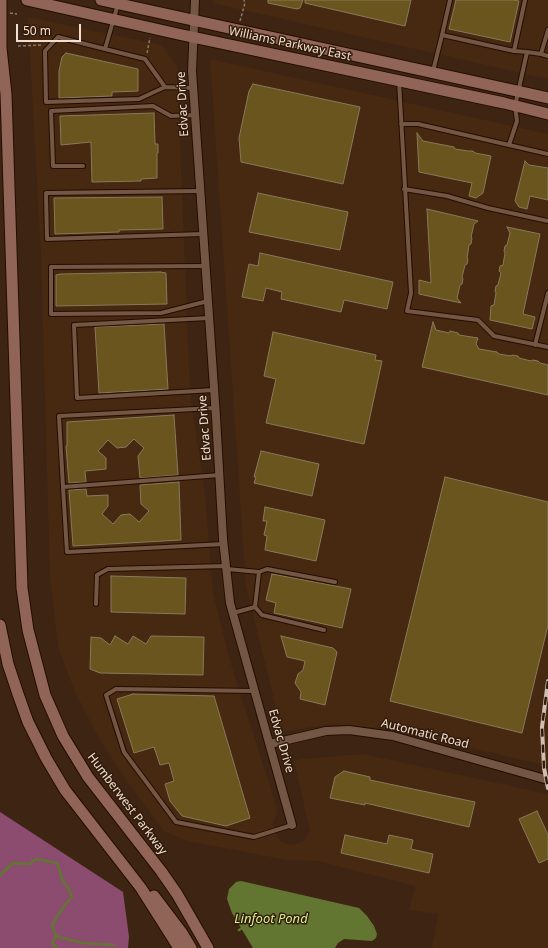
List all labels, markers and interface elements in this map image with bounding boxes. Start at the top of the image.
scale bar [18,16,83,42]
text: 50 m [23,22,51,39]
street label: Williams Parkway East [228,24,352,64]
street label: Edvac Drive [174,71,192,137]
street label: Edvac Drive [196,395,214,461]
street label: Edvac Drive [265,708,297,774]
street label: Automatic Road [380,716,470,752]
street label: Humberwest Parkway [84,750,170,858]
water label: Linfoot Pond [234,911,308,927]

